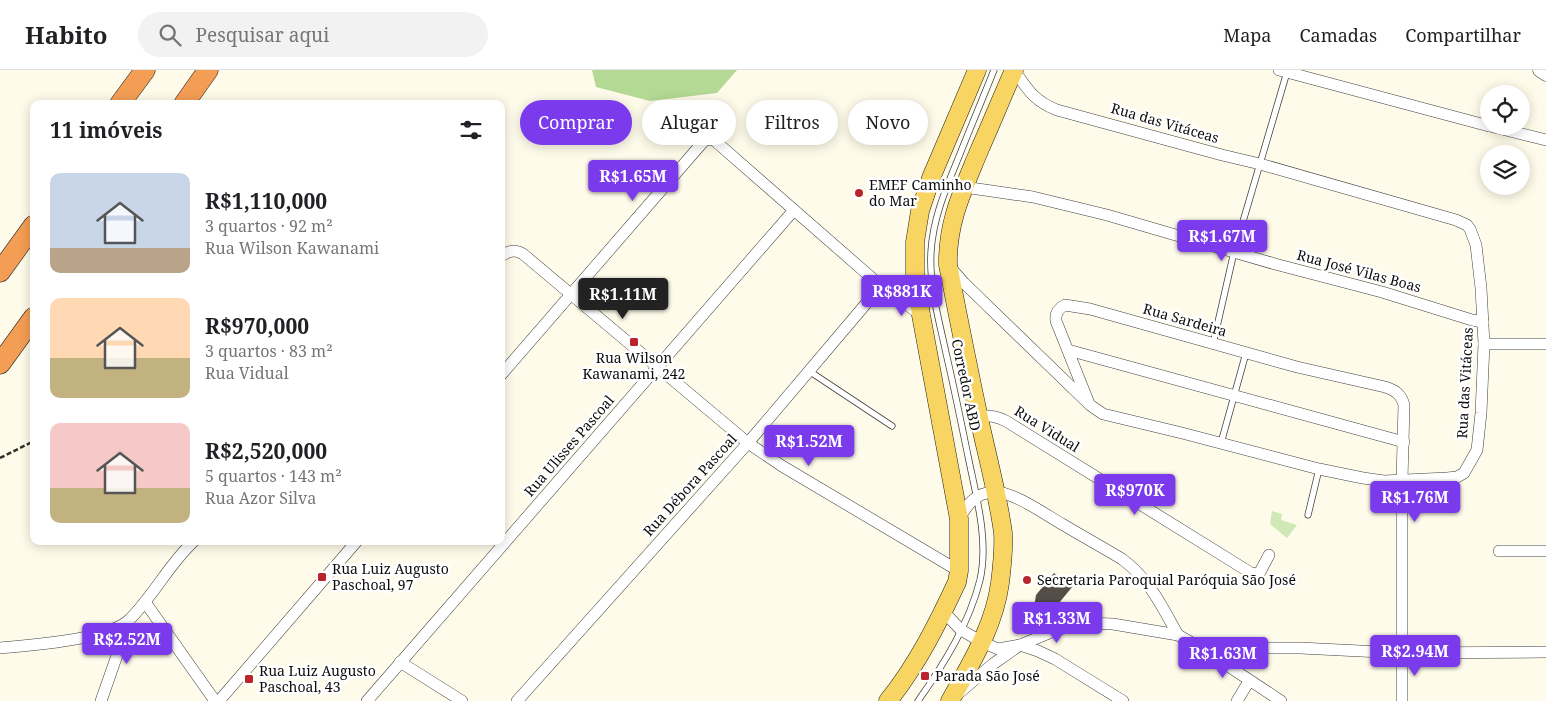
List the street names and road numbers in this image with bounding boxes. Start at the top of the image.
street label: Rua das Vitáceas [1109,98,1221,147]
street label: Rua José Vilas Boas [1295,245,1423,296]
street label: Rua Sardeira [1141,298,1229,341]
street label: Rua das Vitáceas [1452,327,1477,439]
street label: Corredor ABD [947,337,985,433]
street label: Rua Ulisses Pascoal [519,391,618,500]
street label: Rua Vidual [1011,401,1084,456]
street label: Rua Débora Pascoal [639,429,741,540]

